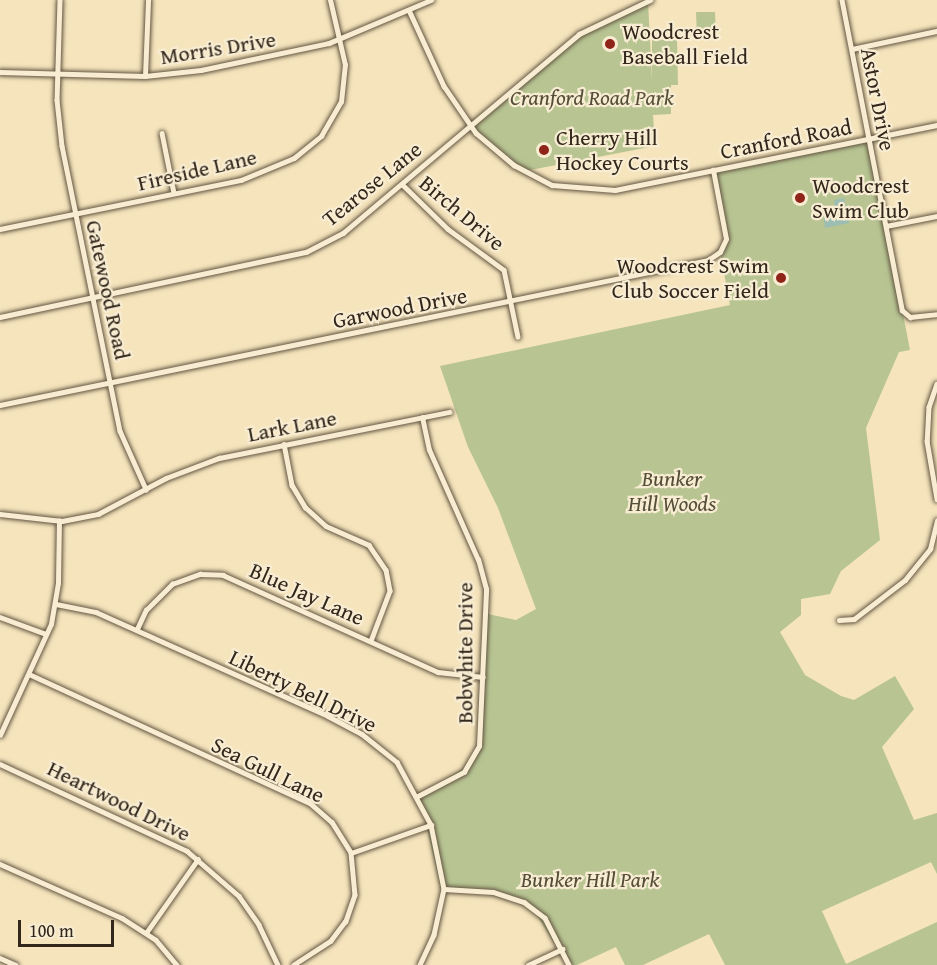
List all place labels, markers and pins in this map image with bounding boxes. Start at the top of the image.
place label: Woodcrest Baseball Field [622,18,748,70]
marker: Woodcrest Baseball Field [603,37,617,51]
place label: Cherry Hill Hockey Courts [556,124,689,176]
marker: Cherry Hill Hockey Courts [537,143,551,157]
place label: Woodcrest Swim Club [812,172,909,224]
marker: Woodcrest Swim Club [793,191,807,205]
place label: Woodcrest Swim Club Soccer Field [612,252,769,304]
marker: Woodcrest Swim Club Soccer Field [774,271,788,285]

